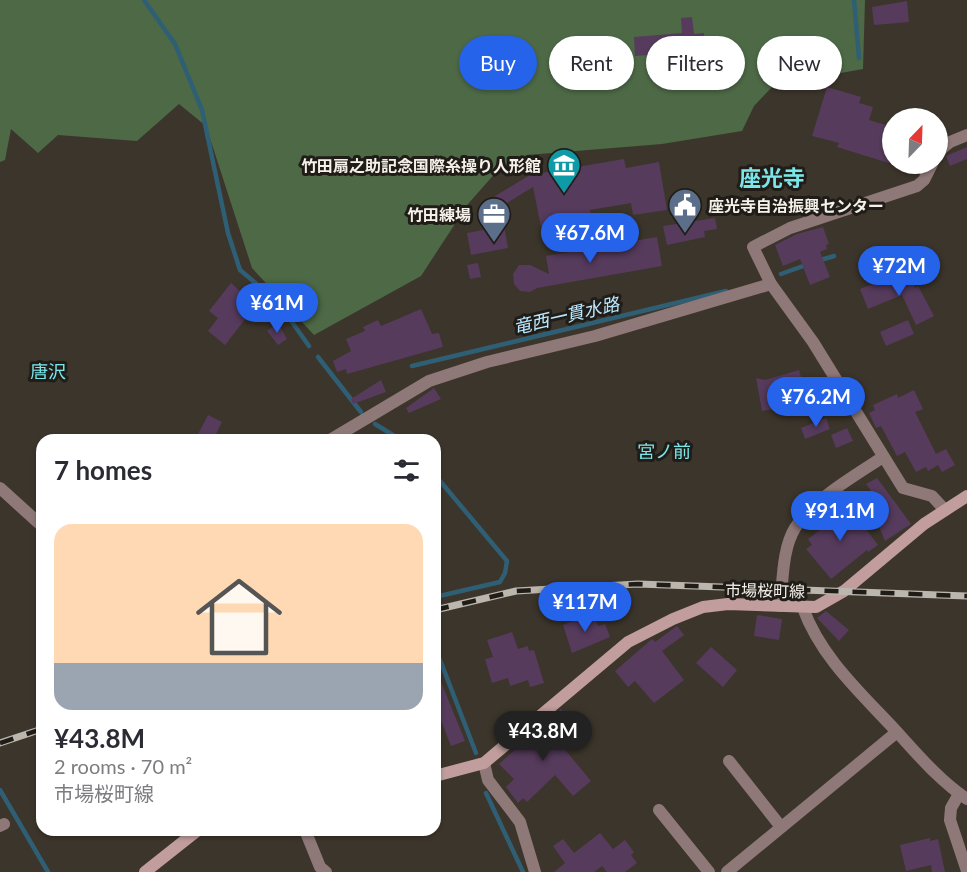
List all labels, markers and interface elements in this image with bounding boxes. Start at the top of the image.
chip: Buy [459,36,537,90]
chip: Rent [549,36,634,90]
chip: Filters [646,36,745,90]
chip: New [757,36,842,90]
north arrow [882,108,948,174]
map controls [882,108,948,174]
museum icon: 竹田扇之助記念国際糸操り人形館 [546,147,582,194]
place label: 竹田扇之助記念国際糸操り人形館 [301,156,541,175]
district label: 座光寺 [739,164,805,191]
public building icon: 座光寺自治振興センター [667,187,703,234]
office icon: 竹田練場 [476,196,512,243]
place label: 座光寺自治振興センター [708,196,884,215]
place label: 竹田練場 [407,205,471,224]
pin: ¥67.6M [541,213,639,264]
text: ¥67.6M [555,220,625,244]
pin: ¥72M [863,246,935,297]
text: ¥72M [872,253,926,277]
pin: ¥61M [241,283,313,334]
text: ¥61M [250,290,304,314]
water label: 竜西一貫水路 [511,292,623,338]
district label: 唐沢 [30,360,66,382]
pin: ¥76.2M [767,377,865,428]
text: ¥76.2M [781,384,851,408]
district label: 宮ノ前 [637,440,691,462]
text: 7 homes [54,454,152,486]
icon: filters [390,454,423,487]
pin: ¥91.1M [791,491,889,542]
text: ¥91.1M [805,498,875,522]
icon: home [185,563,293,671]
street label: 市場桜町線 [725,580,805,600]
pin: ¥117M [543,582,627,633]
text: ¥117M [552,589,618,613]
pin: ¥43.8M [494,711,592,762]
text: ¥43.8M [508,718,578,742]
text: ¥43.8M [54,722,145,754]
text: 2 rooms · 70 m² [54,754,192,778]
text: 市場桜町線 [54,781,154,805]

